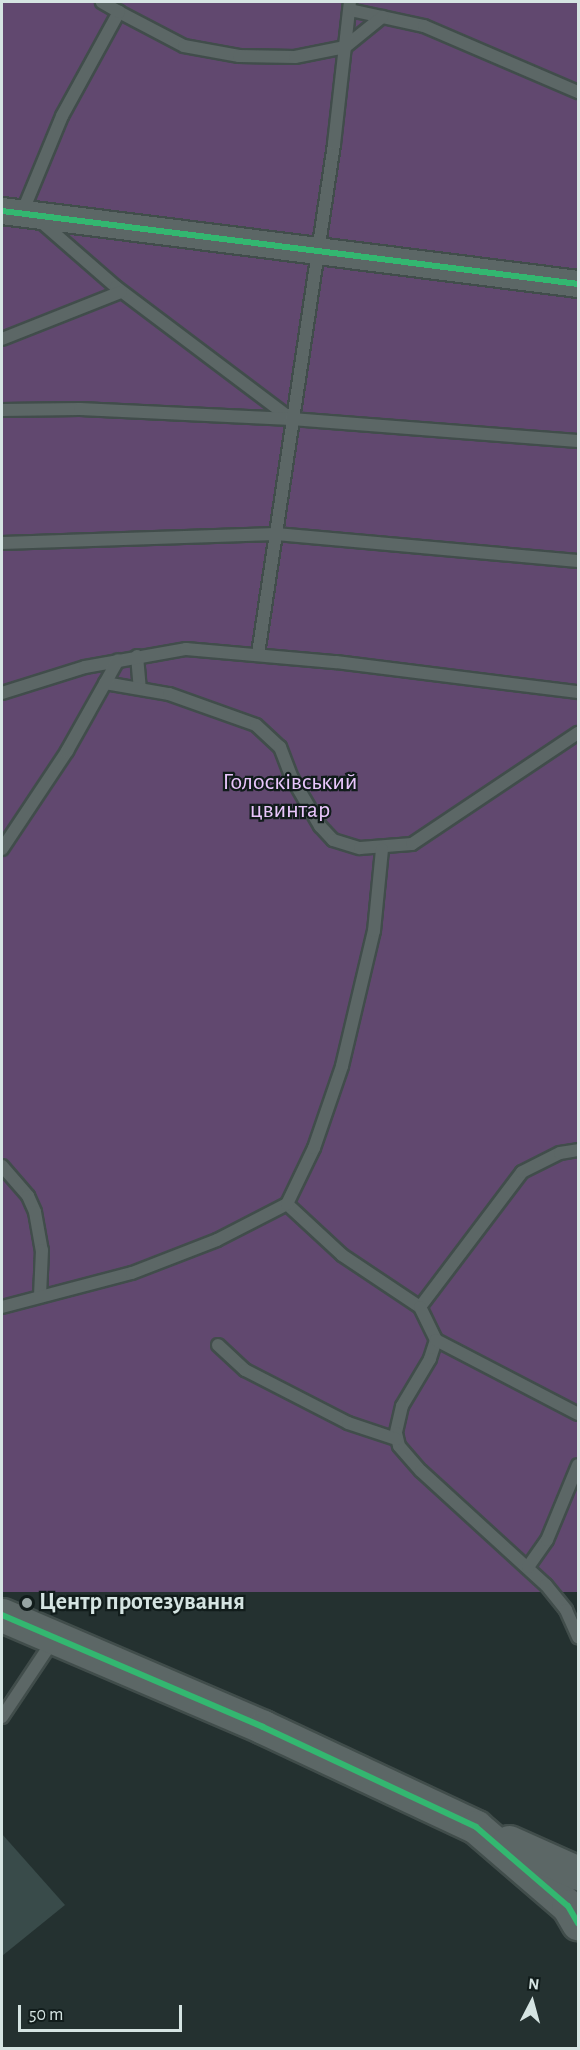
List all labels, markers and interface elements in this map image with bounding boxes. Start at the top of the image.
park label: Голосківський цвинтар [222,769,358,825]
place label: Центр протезування [39,1589,245,1617]
marker: Центр протезування [20,1596,34,1610]
north arrow [502,1972,562,2032]
text: N [528,1976,540,1993]
scale bar [21,1993,184,2031]
text: 50 m [29,2006,63,2024]

